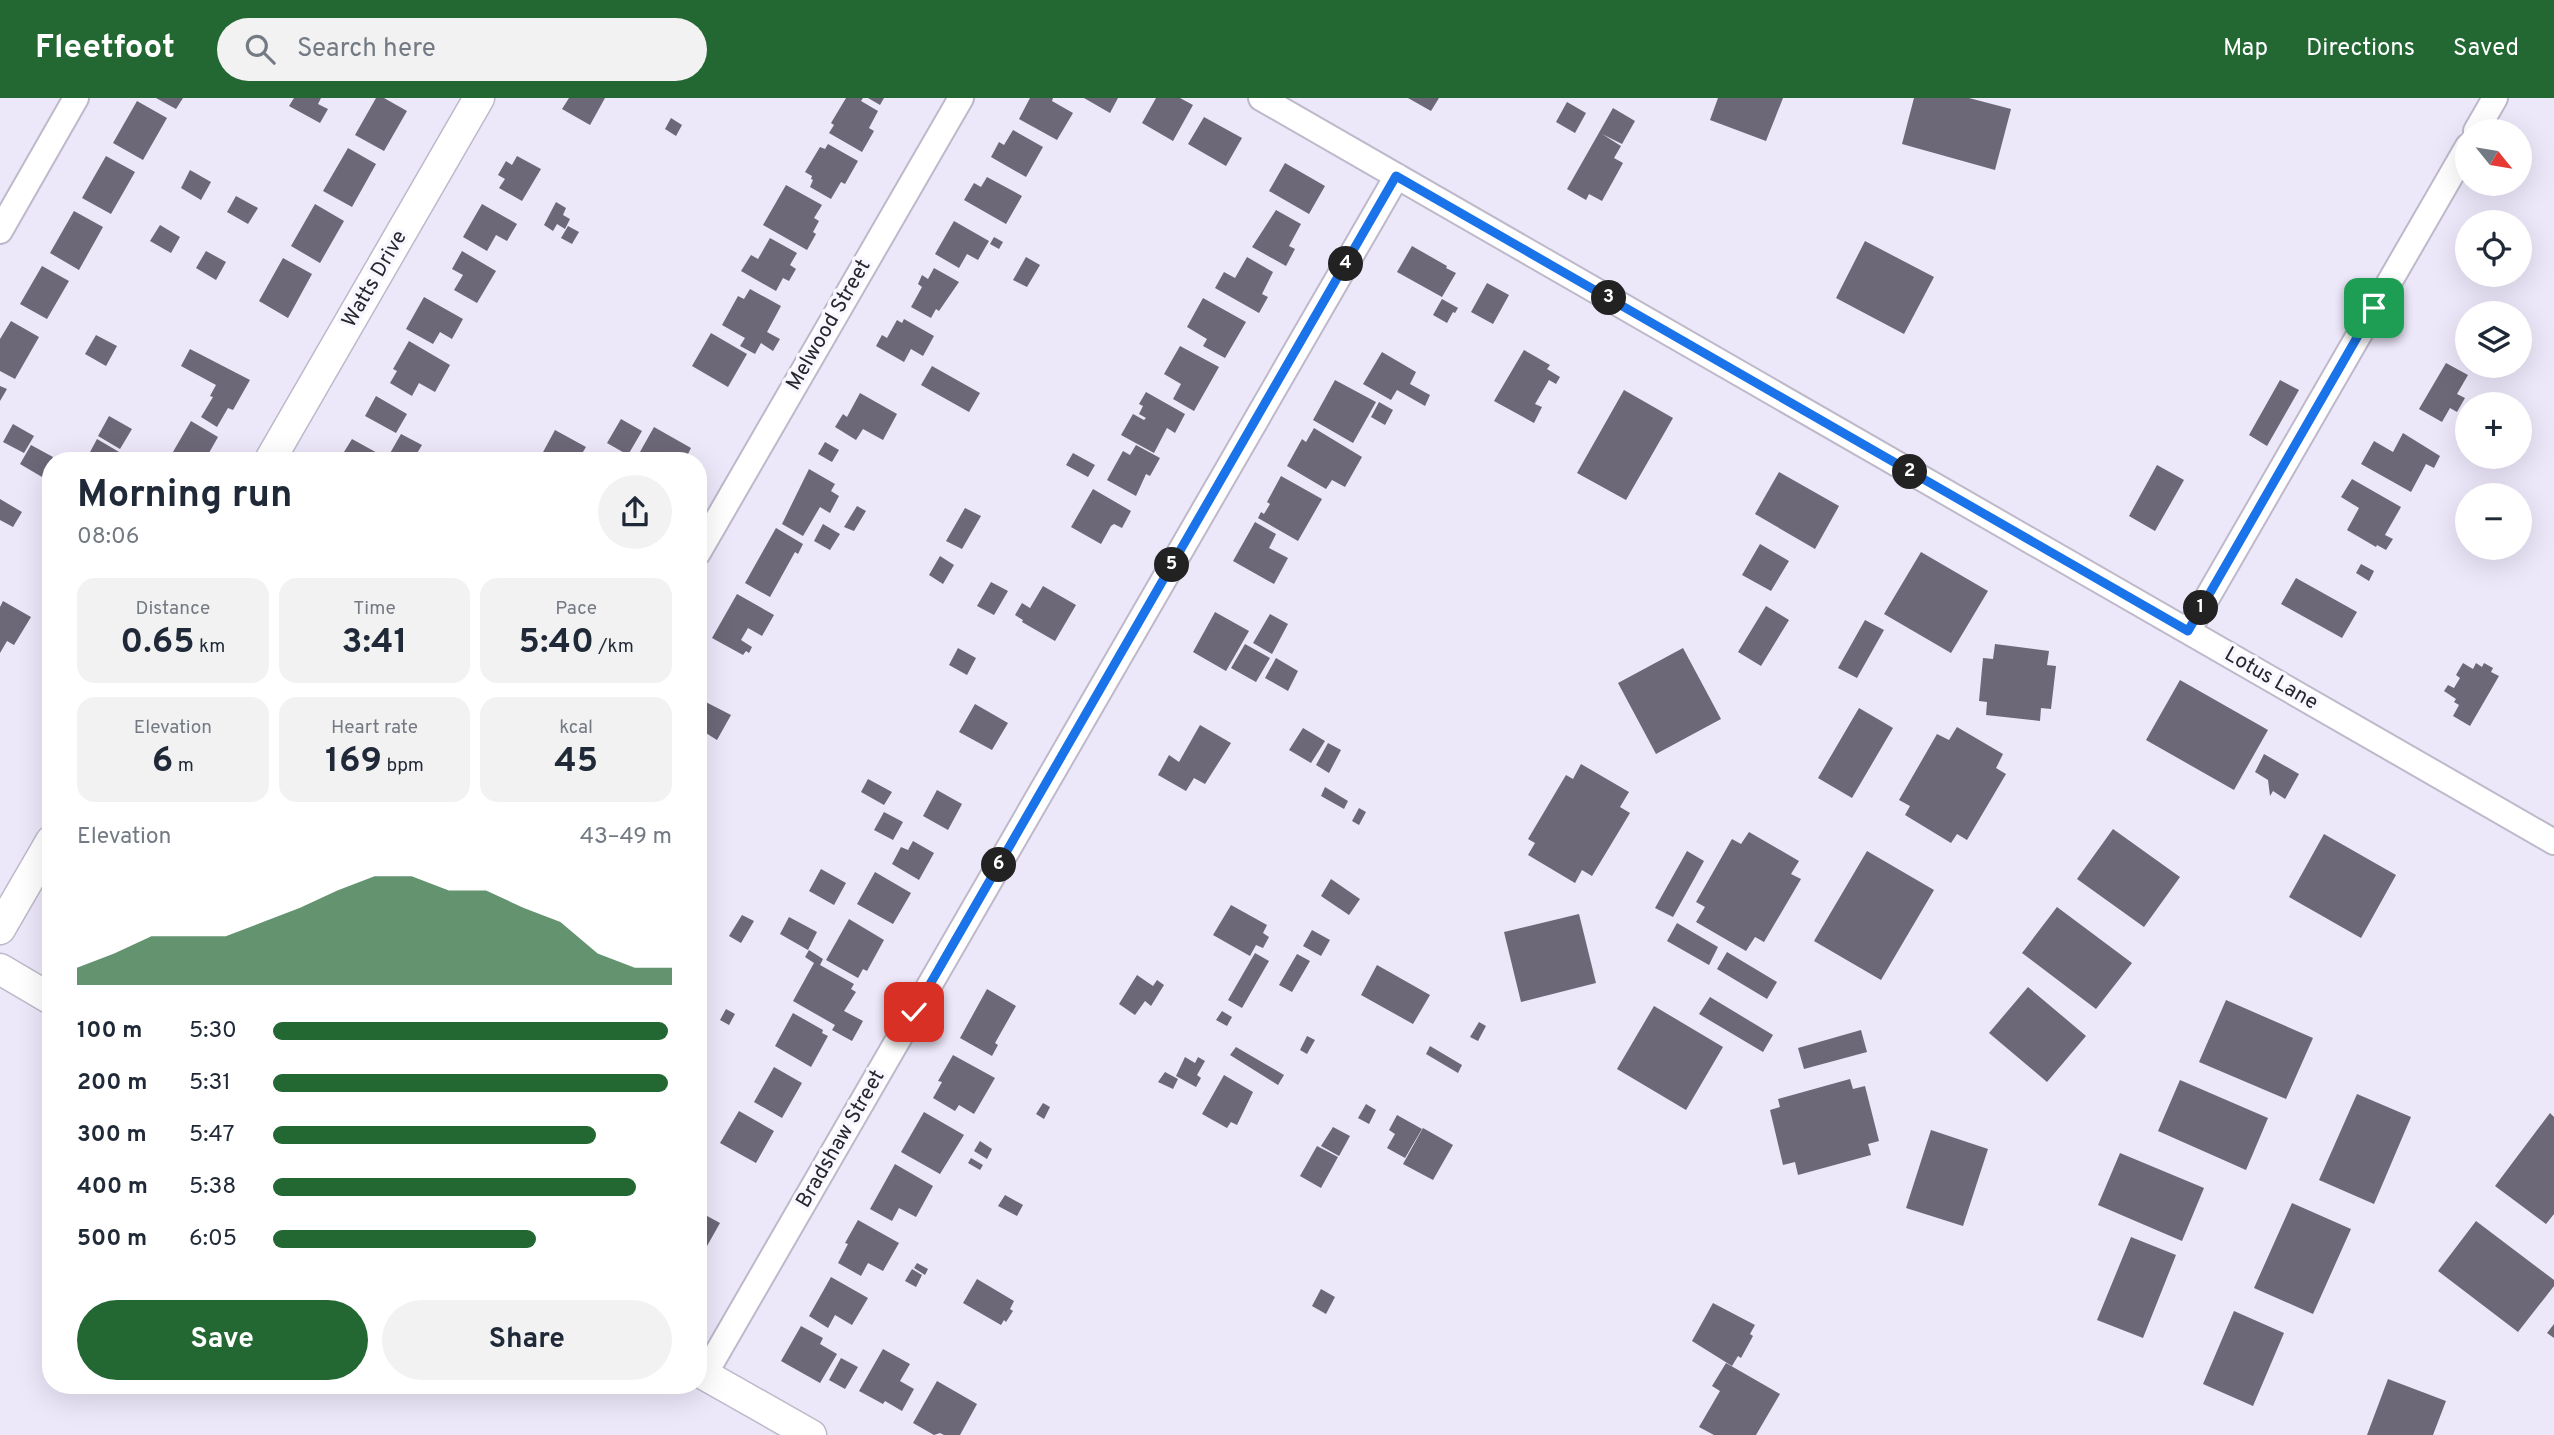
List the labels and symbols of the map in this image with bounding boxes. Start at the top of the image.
north arrow [2455,119,2532,196]
street label: Watts Drive [336,226,414,332]
pin: 4 [1328,246,1364,282]
street label: Melwood Street [781,255,877,395]
pin [2344,278,2404,338]
pin: 3 [1592,280,1626,316]
pin: 2 [1892,454,1927,490]
pin: 5 [1154,547,1190,582]
pin: 1 [2184,590,2218,626]
street label: Lotus Lane [2219,641,2323,717]
pin: 6 [982,848,1016,882]
pin [884,982,944,1042]
street label: Bradshaw Street [791,1065,891,1213]

